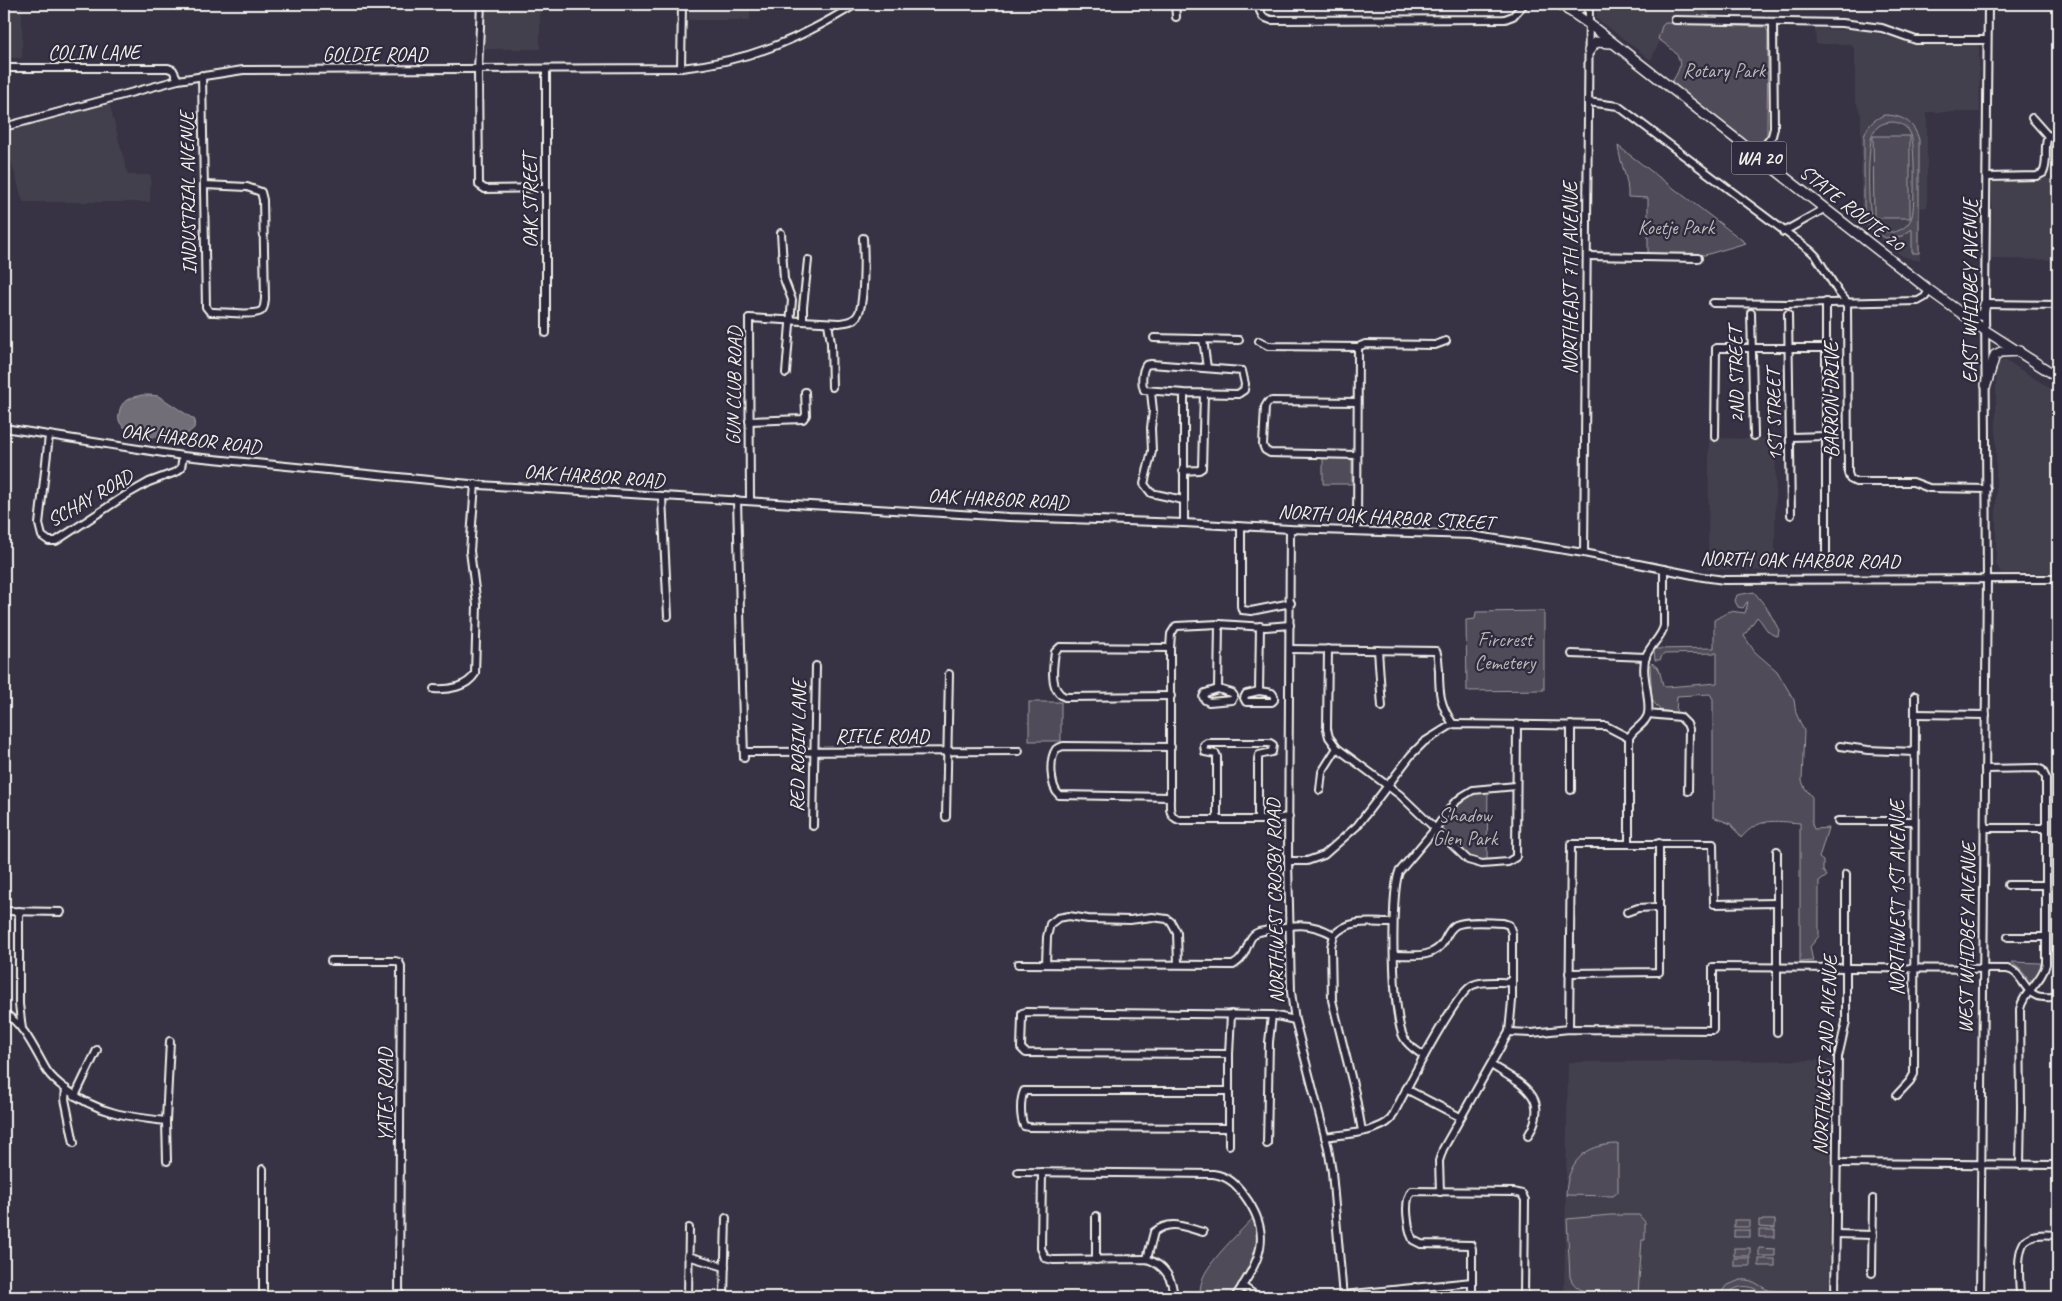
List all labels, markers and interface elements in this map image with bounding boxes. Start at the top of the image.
street label: COLIN LANE [48,40,142,65]
street label: GOLDIE ROAD [323,42,429,67]
park label: Rotary Park [1683,58,1767,83]
street label: INDUSTRIAL AVENUE [174,108,202,275]
road number: WA 20 [1732,142,1786,174]
street label: OAK STREET [518,149,543,248]
street label: STATE ROUTE 20 [1795,159,1911,258]
street label: NORTHEAST 7TH AVENUE [1558,179,1583,374]
street label: EAST WHIDBEY AVENUE [1958,196,1983,383]
park label: Koetje Park [1638,215,1716,240]
street label: 2ND STREET [1723,322,1749,423]
street label: GUN CLUB ROAD [720,325,748,445]
street label: BARRON DRIVE [1819,340,1844,458]
street label: 1ST STREET [1761,364,1787,461]
street label: OAK HARBOR ROAD [120,418,264,460]
street label: OAK HARBOR ROAD [523,459,666,493]
street label: SCHAY ROAD [43,462,139,533]
street label: OAK HARBOR ROAD [927,483,1070,515]
street label: NORTH OAK HARBOR STREET [1277,499,1498,535]
street label: NORTH OAK HARBOR ROAD [1700,546,1901,574]
park label: Fircrest Cemetery [1475,627,1538,675]
street label: RED ROBIN LANE [784,677,812,812]
street label: RIFLE ROAD [835,724,930,749]
street label: NORTHWEST CROSBY ROAD [1261,797,1289,1004]
street label: NORTHWEST 1ST AVENUE [1885,798,1910,996]
park label: Shadow Glen Park [1433,803,1499,851]
street label: WEST WHIDBEY AVENUE [1953,840,1981,1034]
street label: NORTHWEST 2ND AVENUE [1807,952,1843,1155]
street label: YATES ROAD [373,1046,398,1142]

